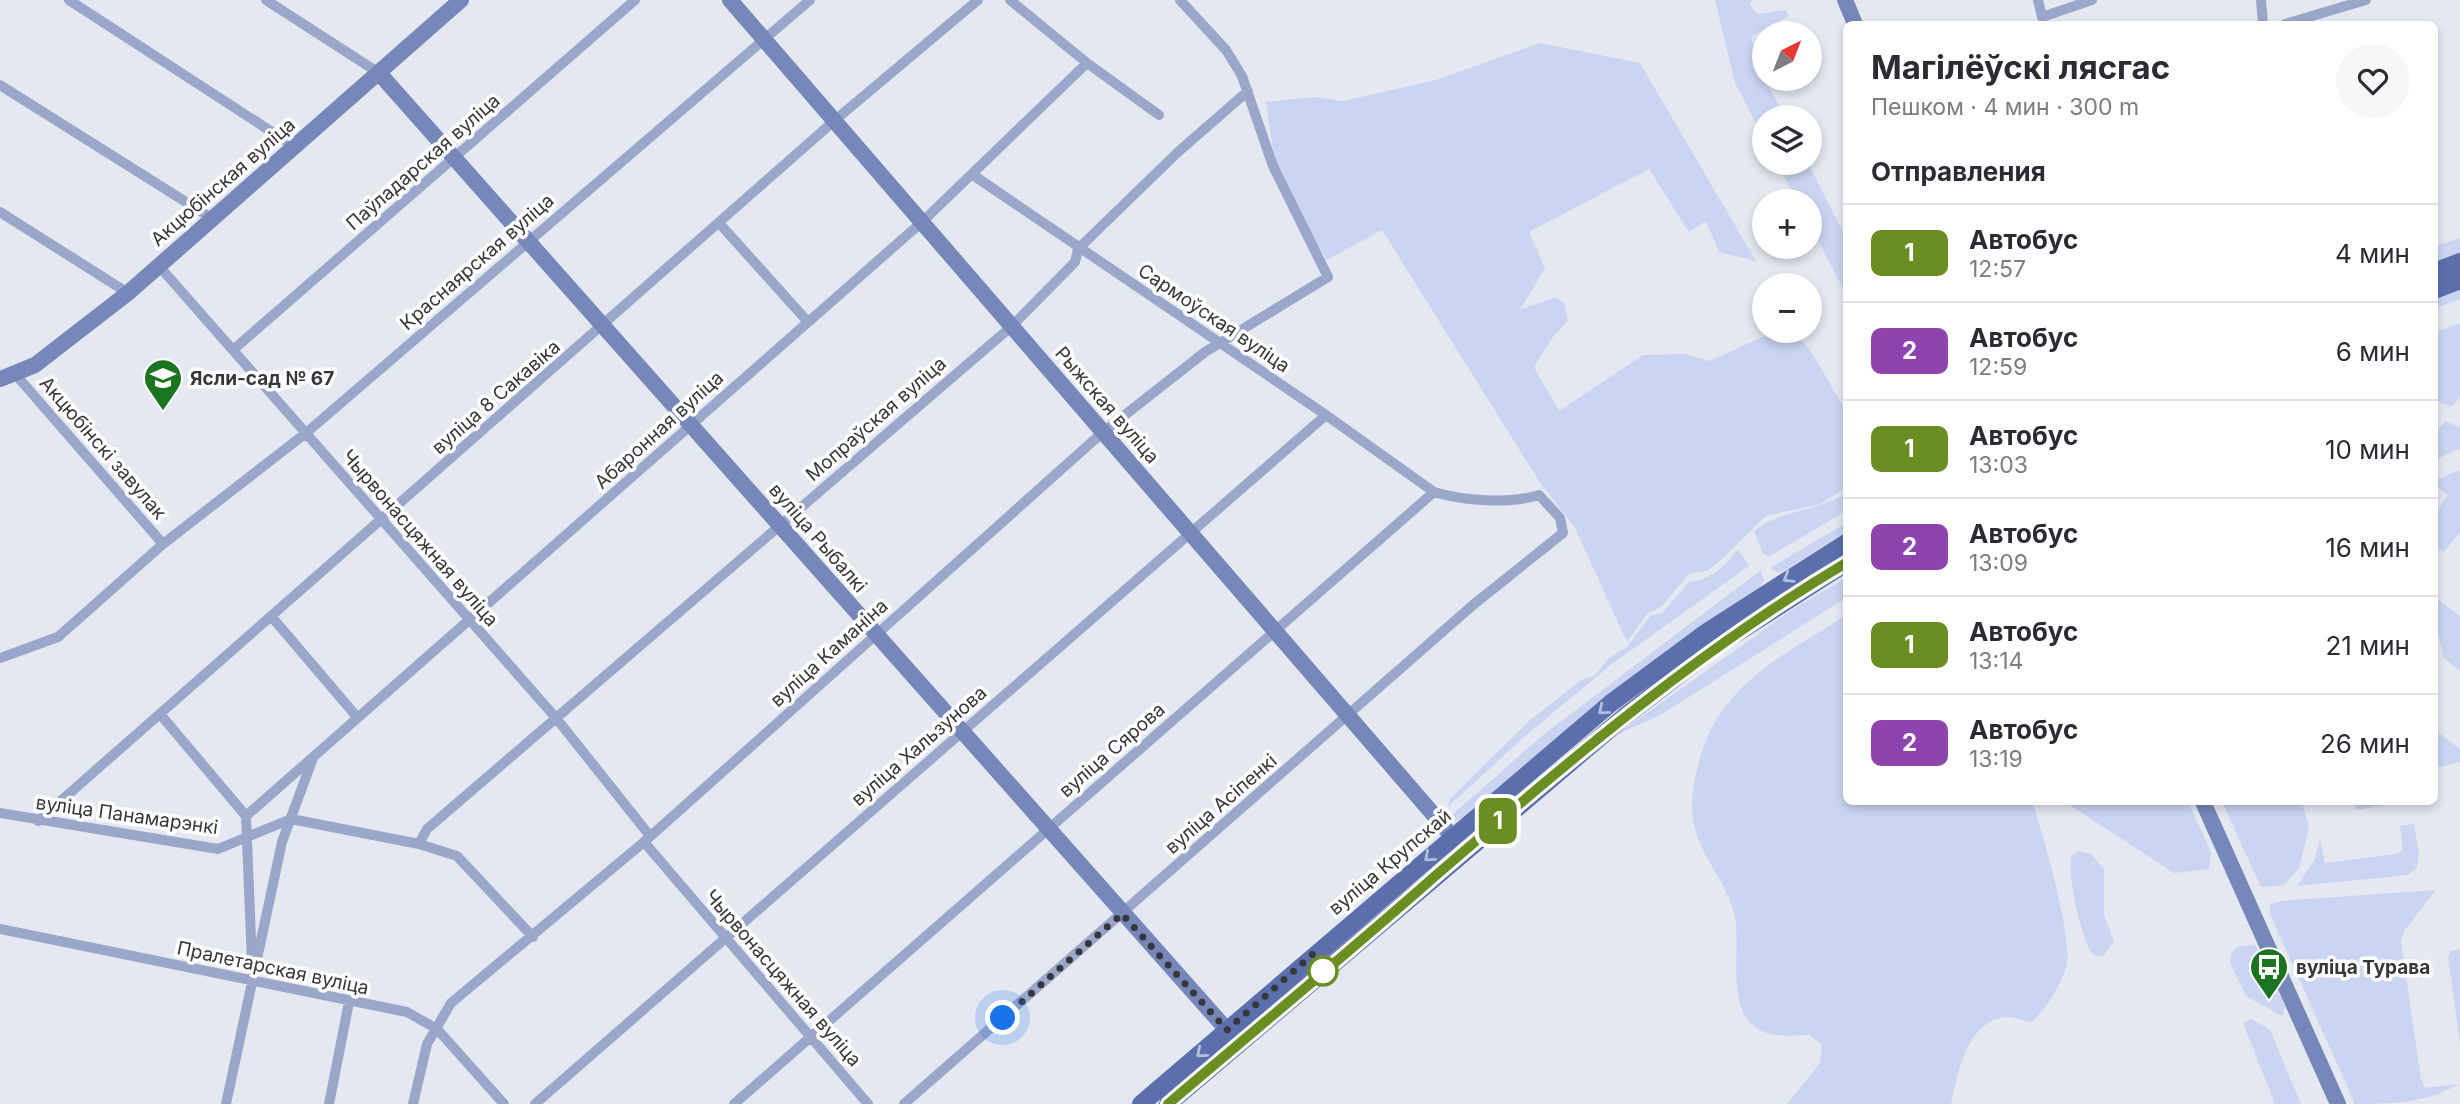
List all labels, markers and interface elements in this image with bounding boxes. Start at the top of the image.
north arrow [1752,21,1822,91]
map controls [1752,21,1822,343]
button: heart [2336,44,2410,118]
text: Магілёўскі лясгас [1871,47,2170,87]
street label: Паўладарская вуліца [342,89,504,235]
text: Пешком · 4 мин · 300 m [1871,93,2139,121]
button: layers [1752,105,1822,175]
street label: Акцюбінская вуліца [146,113,300,251]
text: Отправления [1871,156,2046,187]
street label: Краснаярская вуліца [396,189,558,335]
button: + [1752,189,1822,259]
text: Автобус [1969,224,2078,255]
text: 1 [1904,238,1915,267]
text: 4 мин [2335,238,2410,269]
text: 12:57 [1969,255,2026,283]
street label: Сармоўская вуліца [1134,259,1294,377]
button: − [1752,273,1822,343]
text: Автобус [1969,322,2078,353]
street label: вуліца 8 Сакавіка [427,335,565,459]
text: 2 [1902,336,1917,365]
text: 6 мин [2336,336,2410,367]
street label: Рыжская вуліца [1050,342,1164,468]
street label: Мопраўская вуліца [801,352,951,486]
text: 12:59 [1969,353,2027,381]
school or university icon: Ясли-сад № 67 [142,357,184,412]
street label: Абаронная вуліца [590,366,728,494]
place label: Ясли-сад № 67 [190,367,334,390]
street label: Акцюбінскі завулак [35,372,172,525]
text: Автобус [1969,420,2078,451]
text: 1 [1904,434,1915,463]
text: 10 мин [2325,434,2410,465]
street label: Чырвонасцяжная вуліца [337,445,503,631]
text: 13:03 [1969,451,2028,479]
street label: вуліца Рыбалкі [764,479,872,597]
text: Автобус [1969,518,2078,549]
text: 2 [1902,532,1917,561]
text: 16 мин [2325,532,2410,563]
text: 13:09 [1969,549,2028,577]
one-way arrow [1782,570,1795,583]
street label: вуліца Каманіна [766,594,892,712]
text: Автобус [1969,616,2078,647]
text: 1 [1904,630,1915,659]
text: 21 мин [2325,630,2410,661]
text: 13:14 [1969,647,2023,675]
street label: вуліца Хальзунова [847,681,991,811]
street label: вуліца Сярова [1055,698,1169,802]
one-way arrow [1598,702,1611,714]
text: Автобус [1969,714,2078,745]
text: 2 [1902,728,1917,757]
text: 26 мин [2320,728,2410,759]
text: 13:19 [1969,745,2023,773]
street label: вуліца Асіпенкі [1160,749,1282,859]
street label: вуліца Панамарэнкі [34,791,220,839]
line badge: 1 [1475,798,1521,844]
street label: вуліца Крупскай [1324,804,1456,920]
text: 1 [1493,806,1503,835]
one-way arrow [1424,849,1437,861]
street label: Чырвонасцяжная вуліца [700,885,866,1071]
street label: Пралетарская вуліца [175,936,371,1000]
bus stop icon: вуліца Турава [2248,946,2290,1001]
unlabelled marker [1308,956,1338,986]
place label: вуліца Турава [2296,956,2430,979]
your location [985,1000,1020,1035]
one-way arrow [1196,1045,1209,1057]

